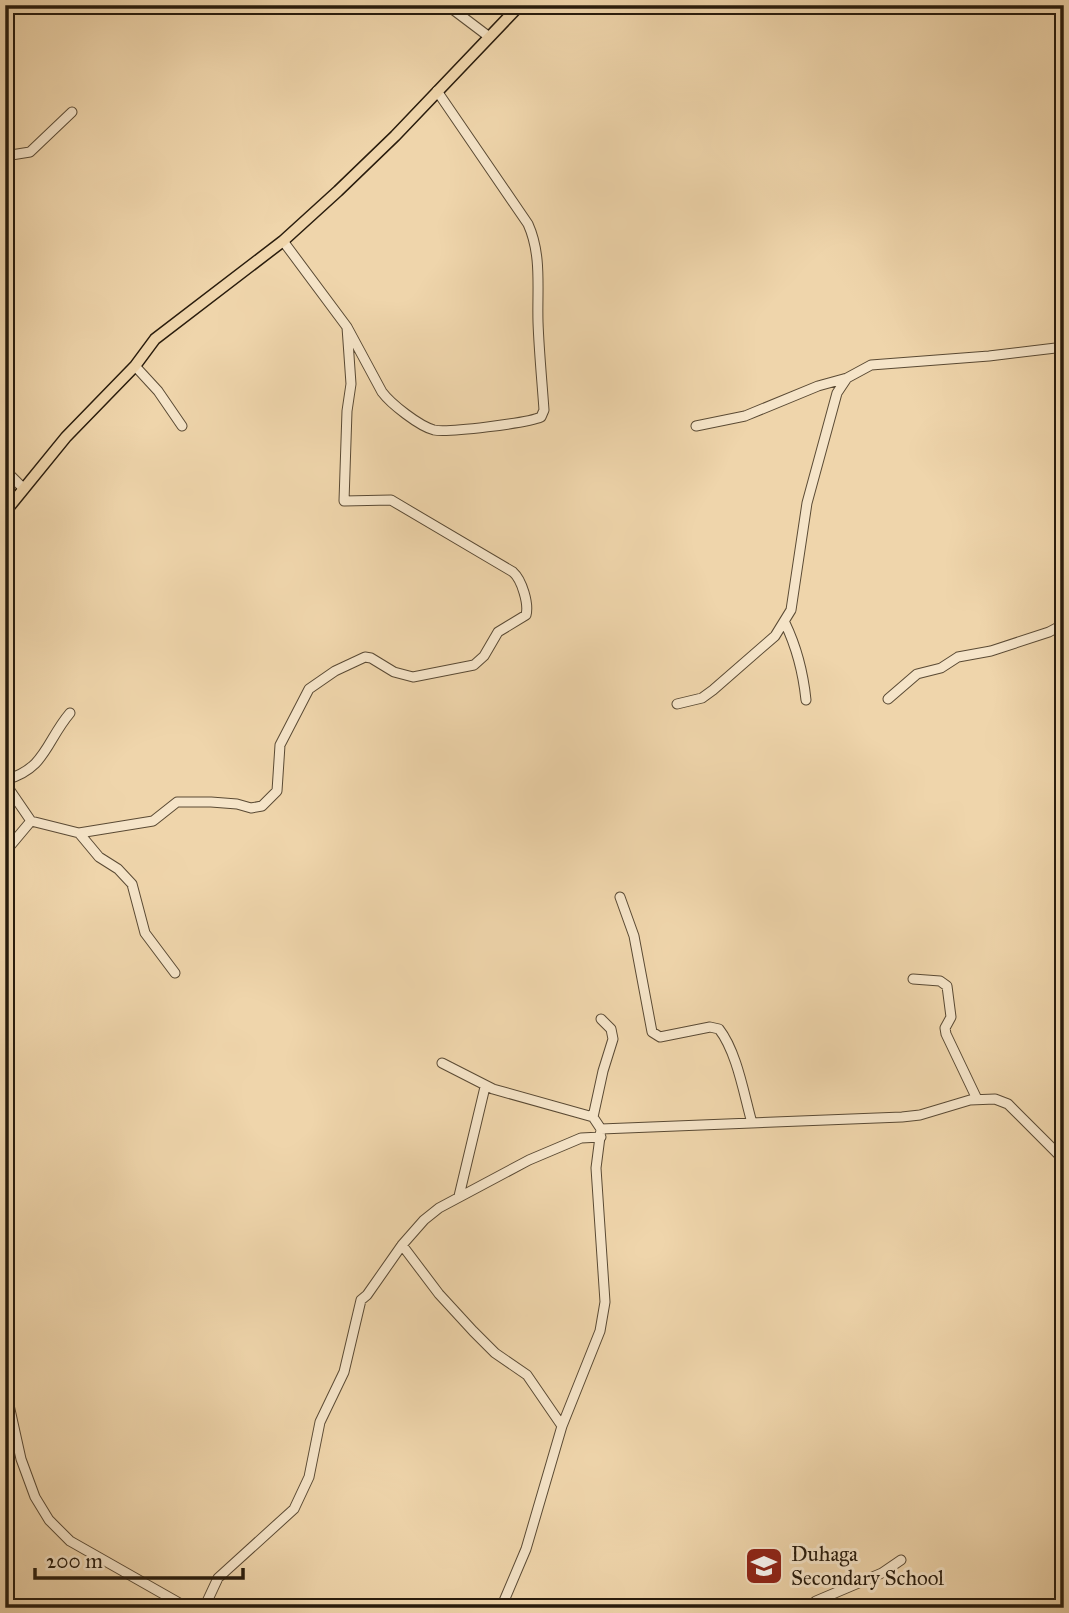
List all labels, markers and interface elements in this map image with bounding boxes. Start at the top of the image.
scale bar [35,1536,243,1580]
place label: Duhaga Secondary School [791,1541,944,1591]
school or university icon: Duhaga Secondary School [743,1545,785,1587]
text: 200 m [46,1548,103,1574]

